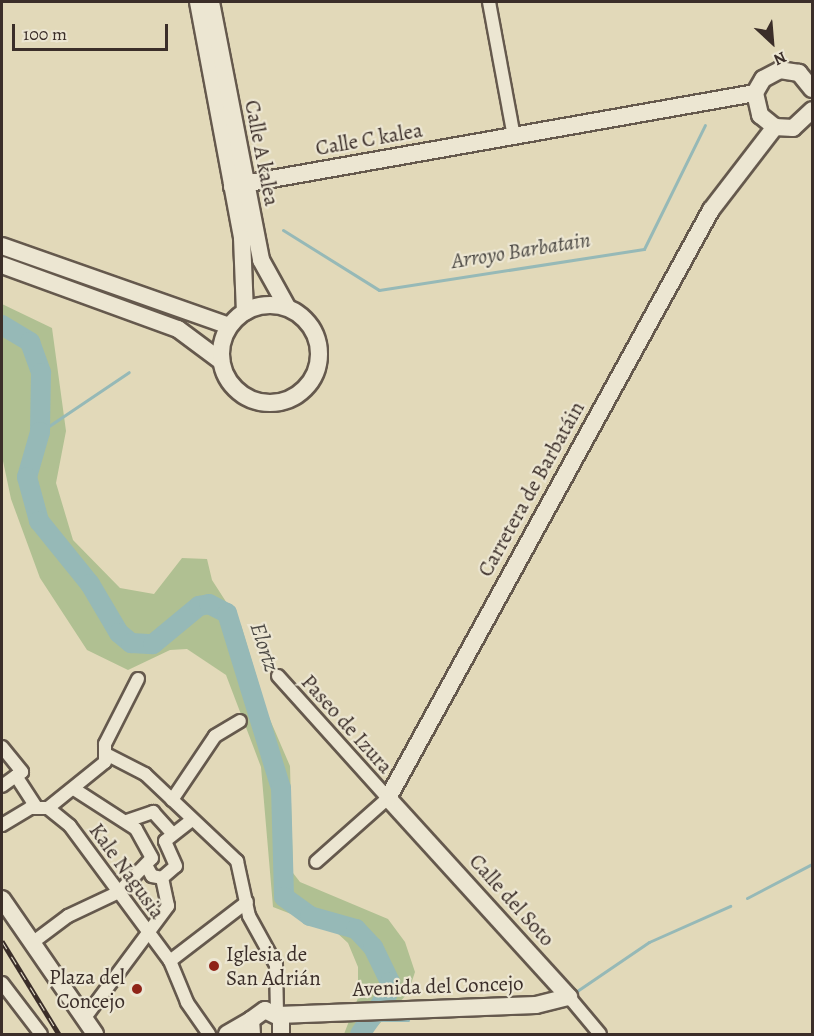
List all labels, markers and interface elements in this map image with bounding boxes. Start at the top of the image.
scale bar [15,12,171,50]
north arrow [742,12,802,72]
text: 100 m [23,22,67,46]
text: N [770,46,790,71]
street label: Calle A kalea [239,98,285,208]
street label: Calle C kalea [314,117,424,161]
water label: Arroyo Barbatain [450,227,592,275]
street label: Carretera de Barbatáin [472,397,590,581]
water label: Elortz [244,619,284,675]
street label: Paseo de Izura [296,669,398,779]
street label: Kale Nagusia [84,818,170,924]
street label: Calle del Soto [464,849,560,951]
place label: Iglesia de San Adrián [226,941,321,991]
marker: Iglesia de San Adrián [207,959,221,973]
place label: Plaza del Concejo [49,964,125,1014]
street label: Avenida del Concejo [352,970,524,1002]
marker: Plaza del Concejo [130,982,144,996]

